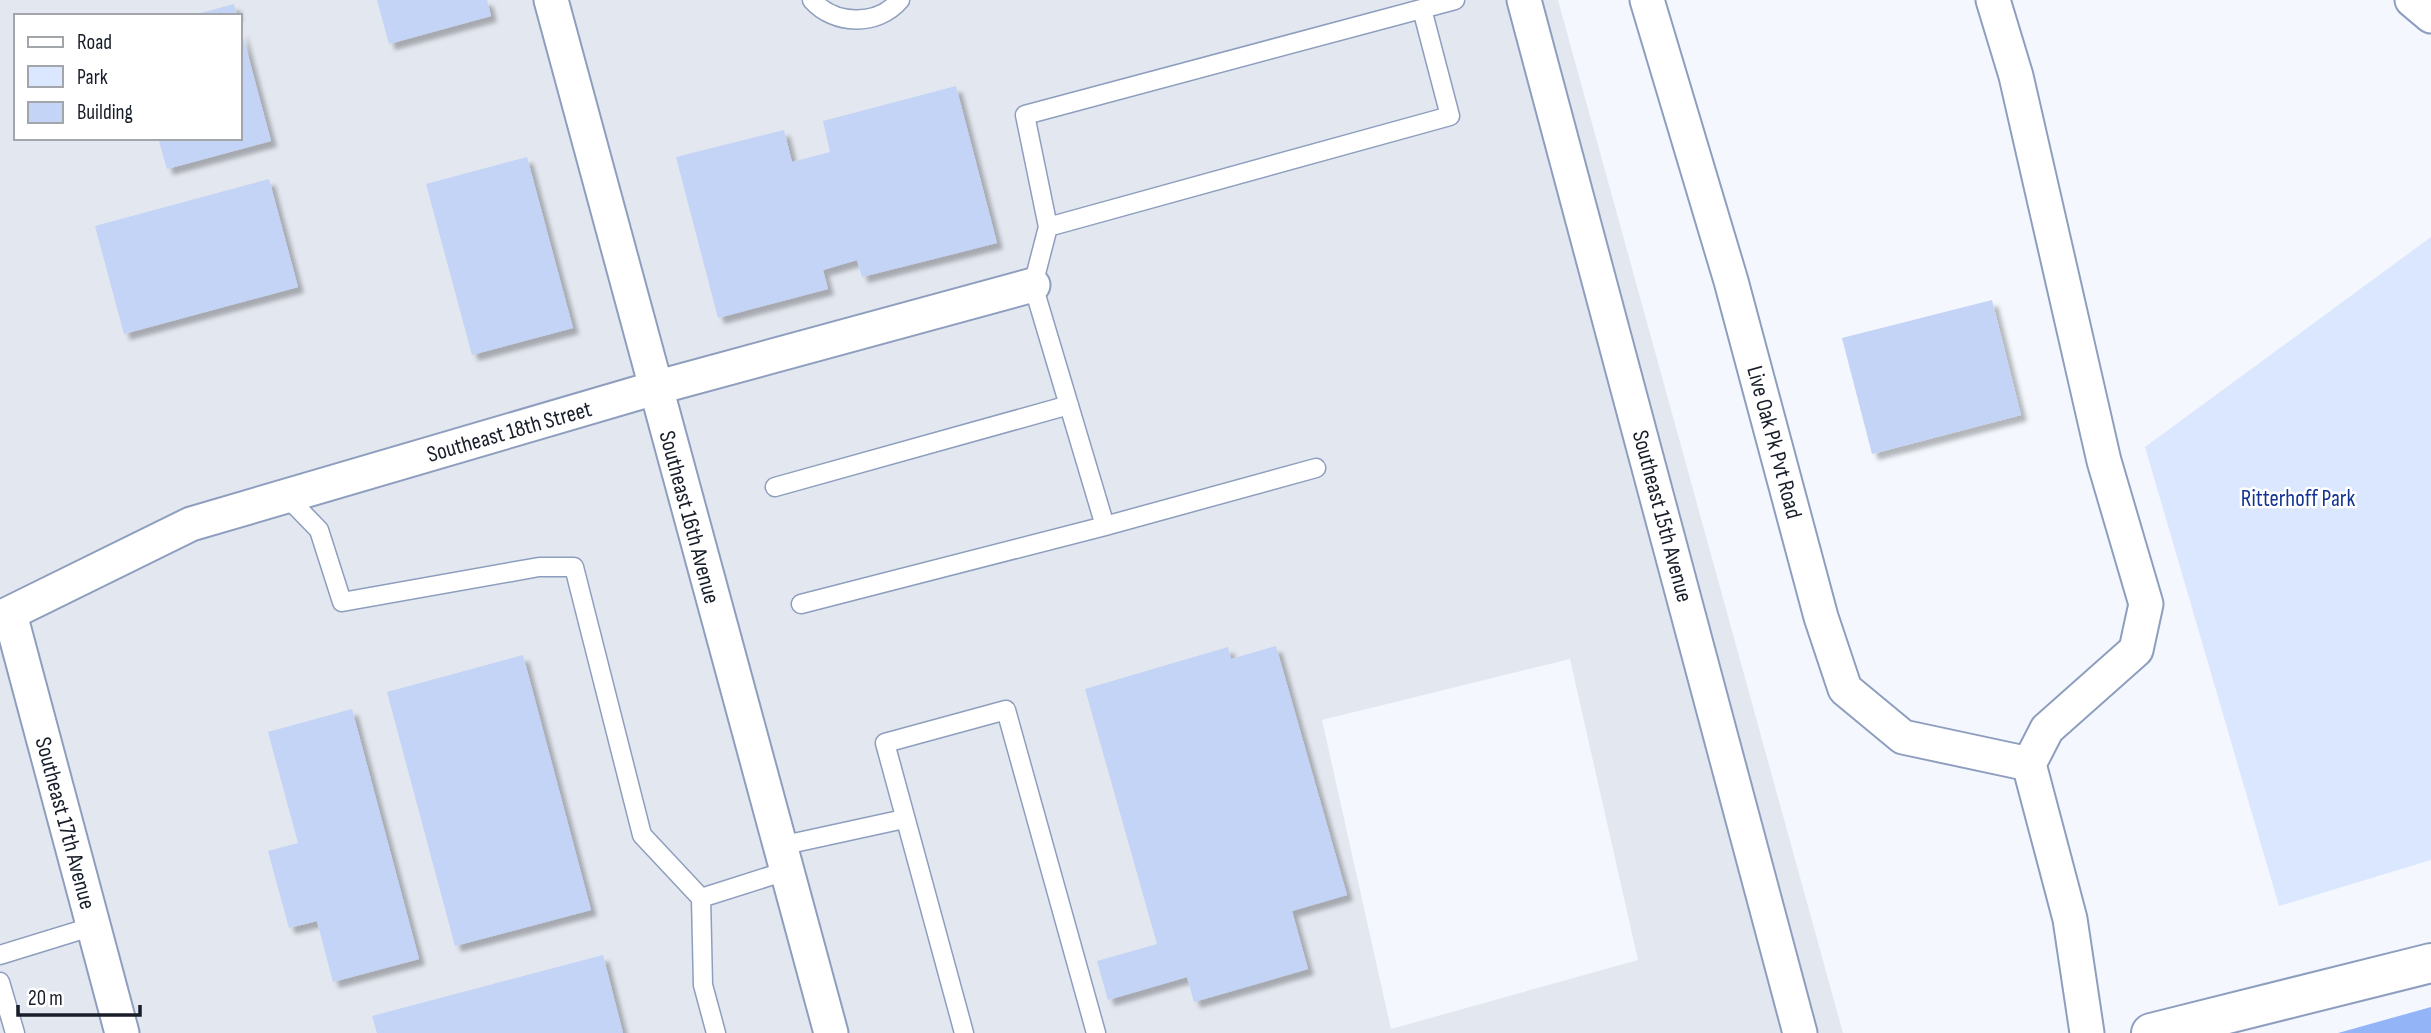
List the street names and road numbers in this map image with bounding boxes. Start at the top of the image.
street label: Live Oak Pk Pvt Road [1740,363,1808,522]
street label: Southeast 18th Street [424,395,595,469]
street label: Southeast 15th Avenue [1626,427,1698,605]
street label: Southeast 16th Avenue [653,428,726,607]
street label: Southeast 17th Avenue [29,734,101,912]

